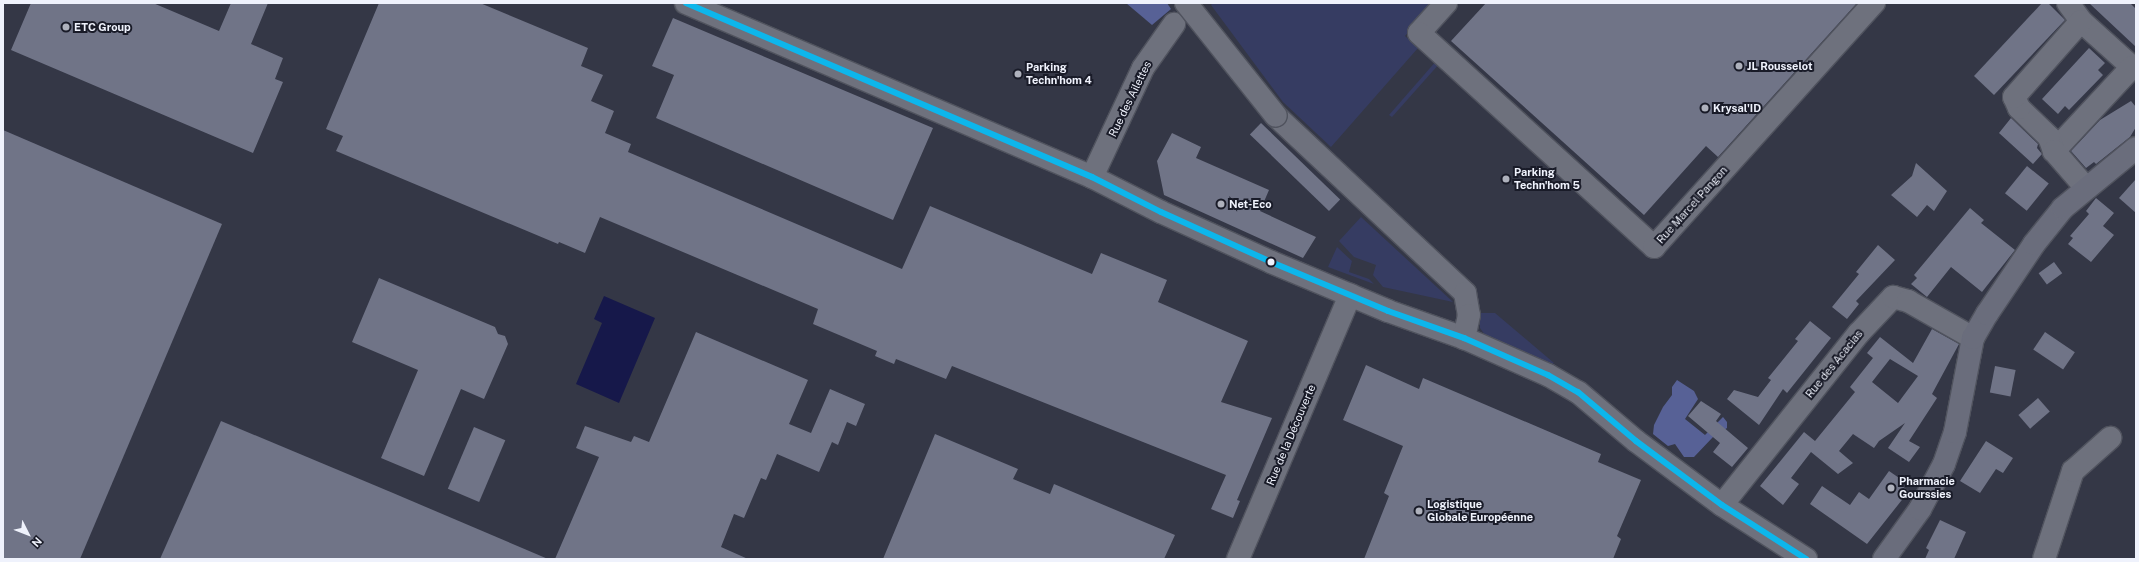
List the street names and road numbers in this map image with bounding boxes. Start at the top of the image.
street label: Rue des Ailettes [1106,59,1154,139]
street label: Rue Marcel Pangon [1654,164,1730,246]
street label: Rue des Acacias [1803,327,1865,401]
street label: Rue de la Découverte [1264,382,1318,488]

